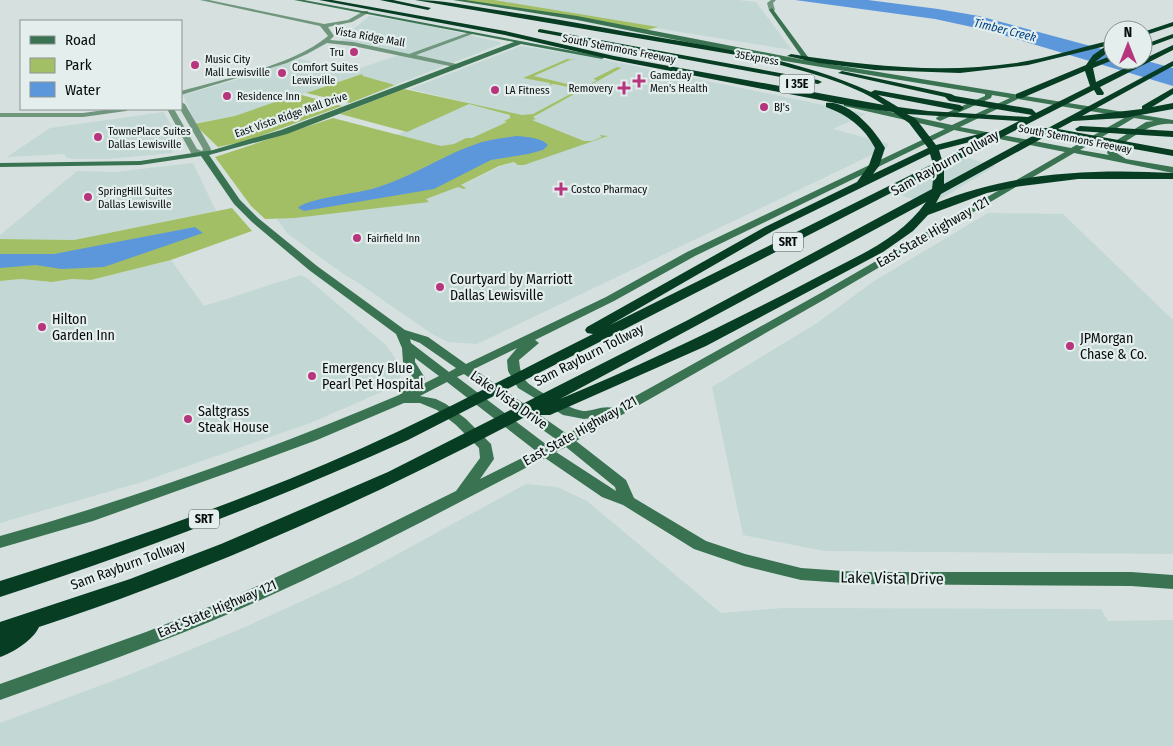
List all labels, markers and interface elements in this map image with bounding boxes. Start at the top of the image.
water label: Timber Creek [972,16,1038,45]
legend [20,20,182,110]
north arrow [1103,20,1153,70]
street label: Vista Ridge Mall [334,24,406,50]
text: N [1124,24,1132,41]
text: Road [65,31,96,49]
street label: South Stemmons Freeway [561,32,677,66]
place label: Tru [330,46,344,59]
marker: Tru [348,46,360,58]
street label: 35Express [734,48,780,68]
place label: Music City Mall Lewisville [205,53,270,79]
text: Park [65,56,92,74]
marker: Music City Mall Lewisville [189,59,201,71]
place label: Comfort Suites Lewisville [292,61,359,87]
marker: Comfort Suites Lewisville [276,67,288,79]
place label: Gameday Men's Health [650,69,708,95]
marker: Gameday Men's Health [632,74,646,88]
road number: I 35E [780,74,814,94]
text: Water [65,81,101,99]
marker: Removery [617,81,631,95]
place label: Removery [569,82,613,95]
marker: LA Fitness [489,84,501,96]
place label: LA Fitness [505,84,550,97]
marker: Residence Inn [221,90,233,102]
street label: East Vista Ridge Mall Drive [233,90,349,140]
place label: Residence Inn [237,90,300,103]
marker: BJ's [758,101,770,113]
place label: BJ's [774,101,790,114]
street label: South Stemmons Freeway [1017,122,1133,156]
place label: TownePlace Suites Dallas Lewisville [108,125,191,151]
street label: Sam Rayburn Tollway [888,126,1003,200]
marker: TownePlace Suites Dallas Lewisville [92,131,104,143]
marker: Costco Pharmacy [555,183,567,195]
place label: Costco Pharmacy [571,183,647,196]
place label: SpringHill Suites Dallas Lewisville [98,185,173,211]
marker: SpringHill Suites Dallas Lewisville [82,191,94,203]
street label: East State Highway 121 [873,193,993,271]
marker: Fairfield Inn [351,232,363,244]
place label: Fairfield Inn [367,232,420,245]
road number: SRT [773,232,803,252]
place label: Courtyard by Marriott Dallas Lewisville [450,271,573,304]
marker: Courtyard by Marriott Dallas Lewisville [434,281,446,293]
place label: Hilton Garden Inn [52,311,115,344]
street label: Sam Rayburn Tollway [531,320,647,390]
marker: Hilton Garden Inn [36,321,48,333]
place label: JPMorgan Chase & Co. [1080,330,1147,363]
marker: JPMorgan Chase & Co. [1064,340,1076,352]
place label: Emergency Blue Pearl Pet Hospital [322,360,424,393]
street label: Lake Vista Drive [467,367,551,433]
marker: Emergency Blue Pearl Pet Hospital [306,370,318,382]
street label: East State Highway 121 [520,393,640,469]
place label: Saltgrass Steak House [198,403,269,436]
marker: Saltgrass Steak House [182,413,194,425]
road number: SRT [189,509,219,528]
street label: Sam Rayburn Tollway [68,536,188,594]
street label: Lake Vista Drive [840,568,944,588]
street label: East State Highway 121 [155,576,279,642]

